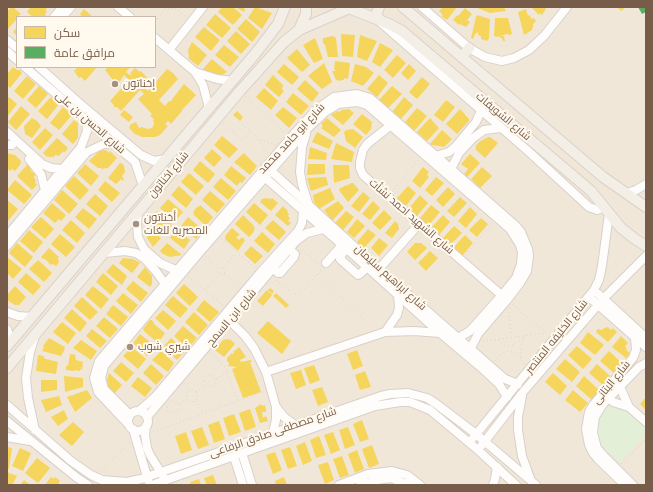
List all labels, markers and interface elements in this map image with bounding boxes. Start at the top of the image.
legend [16,16,156,68]
text: سكن [54,25,80,41]
text: مرافق عامة [54,45,115,61]
place label: إخناتون [123,77,155,91]
marker: إخناتون [110,79,120,89]
street label: شارع الحسن بن على [52,89,128,157]
street label: شارع الشويفات [473,90,533,144]
street label: شارع ابو حامد محمد [256,101,328,177]
street label: شارع اخناتون [146,149,192,201]
street label: شارع الشهيد احمد نشأت [366,176,456,258]
place label: أخناتون المصرية للغات [144,211,208,237]
marker: أخناتون المصرية للغات [131,219,141,229]
street label: شارع ابراهيم سليمان [351,242,429,314]
street label: شارع ابن السمح [204,287,260,349]
street label: شارع الخليفه المنتصر [523,297,591,377]
place label: شيري شوب [138,340,190,354]
marker: شيري شوب [125,342,135,352]
street label: شارع البتانى [590,358,634,408]
street label: شارع مصطفى صادق الرفاعى [208,405,338,461]

